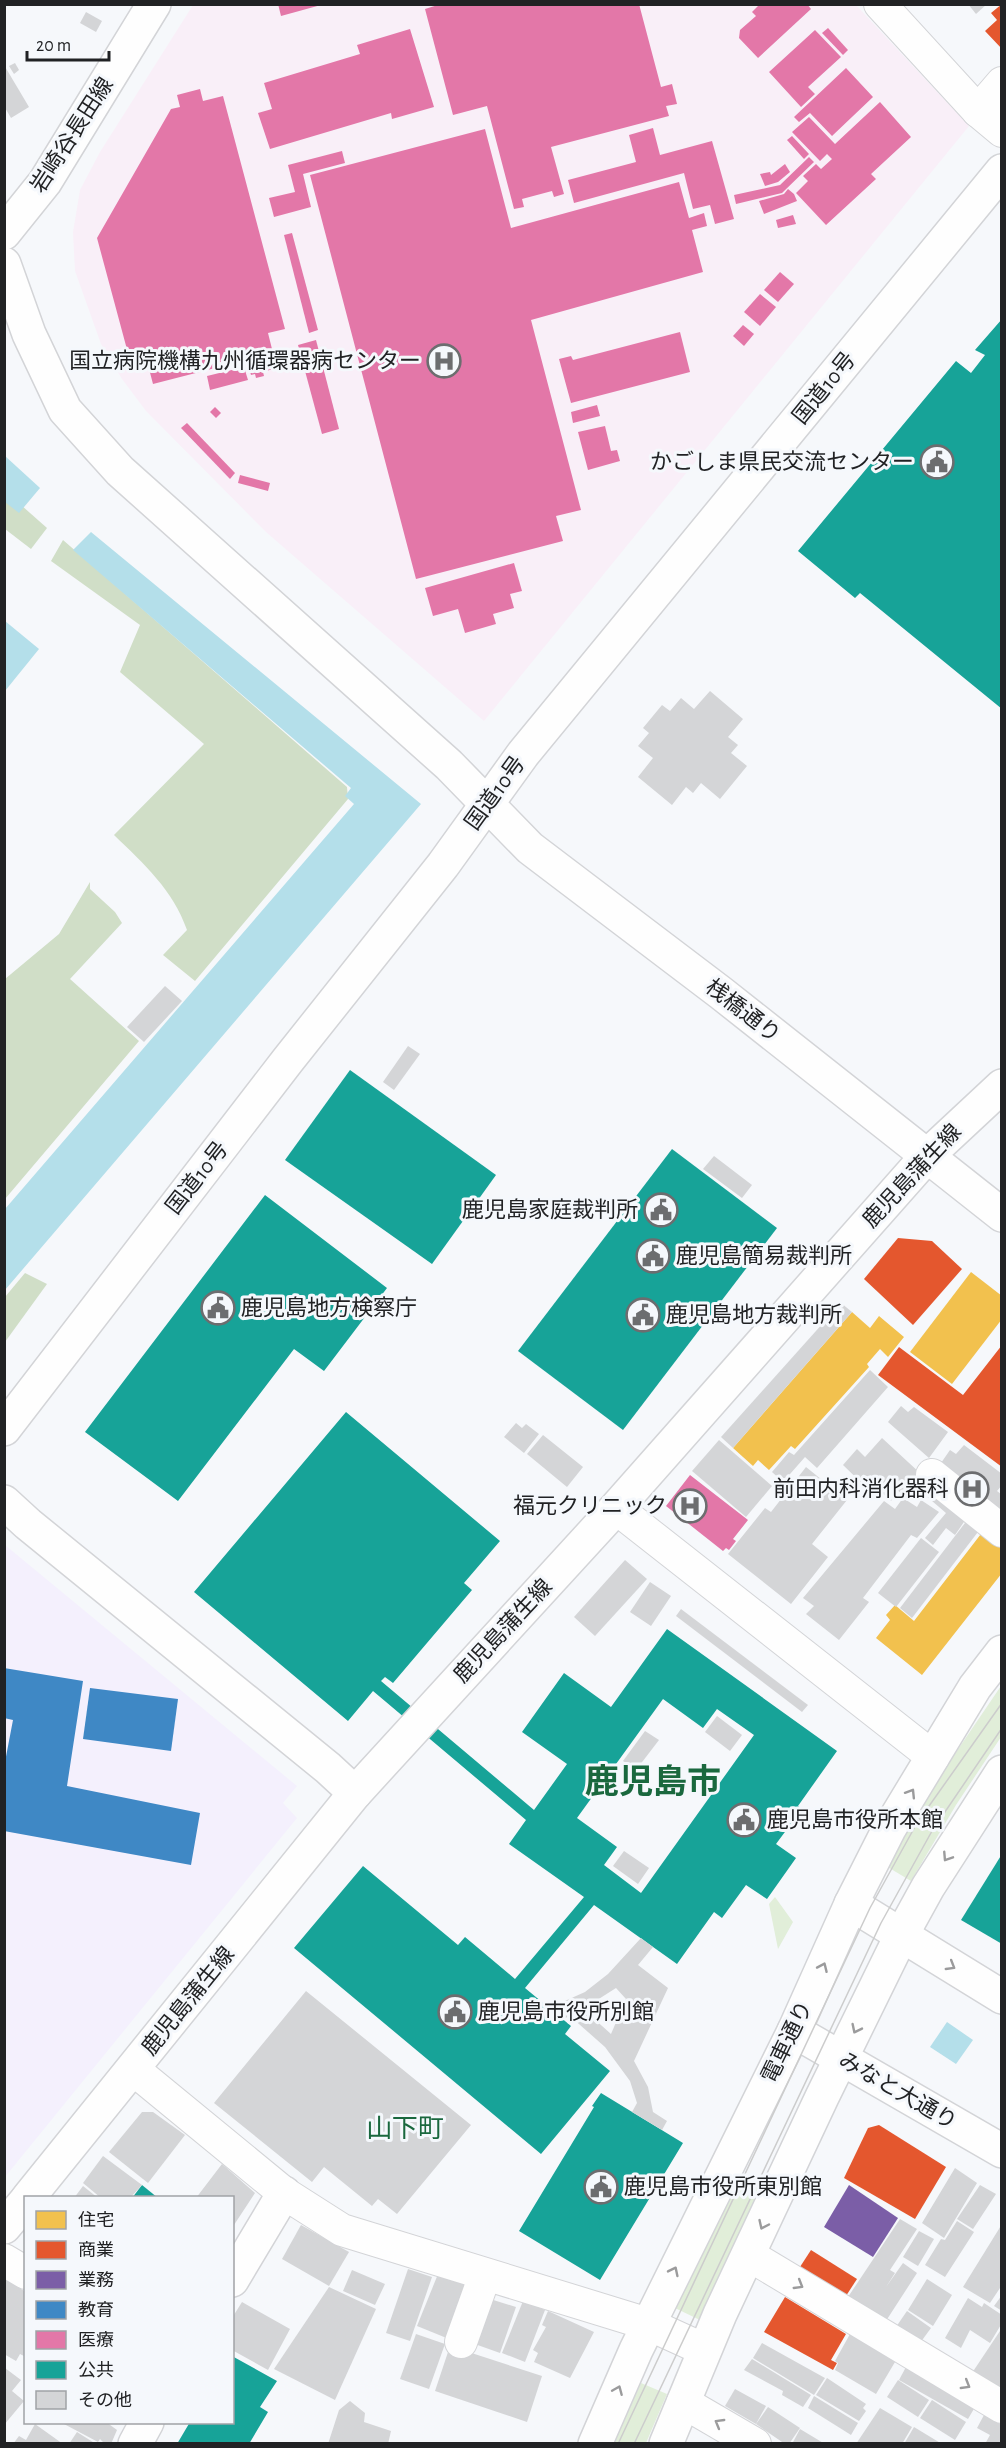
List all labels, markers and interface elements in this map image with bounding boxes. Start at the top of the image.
scale bar [27,24,110,62]
text: 20 m [36,37,71,55]
street label: 岩崎谷長田線 [26,73,117,196]
hospital icon: 国立病院機構九州循環器病センター [426,343,462,379]
street label: 国道10号 [788,347,859,428]
place label: 国立病院機構九州循環器病センター [69,349,421,372]
public building icon: かごしま県民交流センター [919,444,955,480]
place label: かごしま県民交流センター [650,450,914,473]
street label: 国道10号 [460,751,529,834]
street label: 桟橋通り [702,974,785,1047]
street label: 鹿児島蒲生線 [858,1120,965,1232]
street label: 国道10号 [161,1137,232,1218]
public building icon: 鹿児島家庭裁判所 [643,1192,679,1228]
place label: 鹿児島家庭裁判所 [462,1198,638,1221]
public building icon: 鹿児島簡易裁判所 [635,1238,671,1274]
place label: 鹿児島簡易裁判所 [676,1244,852,1267]
public building icon: 鹿児島地方検察庁 [200,1290,236,1326]
place label: 鹿児島地方検察庁 [241,1296,417,1319]
public building icon: 鹿児島地方裁判所 [625,1297,661,1333]
place label: 鹿児島地方裁判所 [666,1303,842,1326]
hospital icon: 前田内科消化器科 [954,1471,990,1507]
place label: 前田内科消化器科 [773,1477,949,1500]
hospital icon: 福元クリニック [672,1488,708,1524]
place label: 福元クリニック [513,1494,667,1517]
street label: 鹿児島蒲生線 [449,1575,556,1687]
district label: 鹿児島市 [585,1764,721,1800]
one-way arrow [903,1789,915,1799]
public building icon: 鹿児島市役所本館 [726,1802,762,1838]
place label: 鹿児島市役所本館 [767,1808,943,1831]
one-way arrow [943,1851,955,1861]
street label: 鹿児島蒲生線 [137,1942,238,2059]
one-way arrow [945,1959,955,1970]
one-way arrow [815,1962,827,1973]
public building icon: 鹿児島市役所別館 [437,1994,473,2030]
street label: 電車通り [757,1997,816,2086]
place label: 鹿児島市役所別館 [478,2000,654,2023]
one-way arrow [851,2022,863,2033]
street label: みなと大通り [835,2048,961,2134]
district label: 山下町 [366,2115,444,2142]
public building icon: 鹿児島市役所東別館 [583,2169,619,2205]
place label: 鹿児島市役所東別館 [624,2175,822,2198]
legend [24,2196,234,2424]
text: 住宅 [78,2211,114,2230]
one-way arrow [758,2219,770,2230]
text: 商業 [78,2241,114,2260]
one-way arrow [666,2267,678,2278]
text: 業務 [78,2271,114,2290]
one-way arrow [793,2278,803,2289]
text: 教育 [78,2300,114,2320]
text: 医療 [78,2331,114,2350]
text: 公共 [78,2361,114,2380]
one-way arrow [960,2378,970,2390]
one-way arrow [611,2385,623,2396]
text: その他 [78,2391,132,2410]
one-way arrow [715,2418,725,2430]

